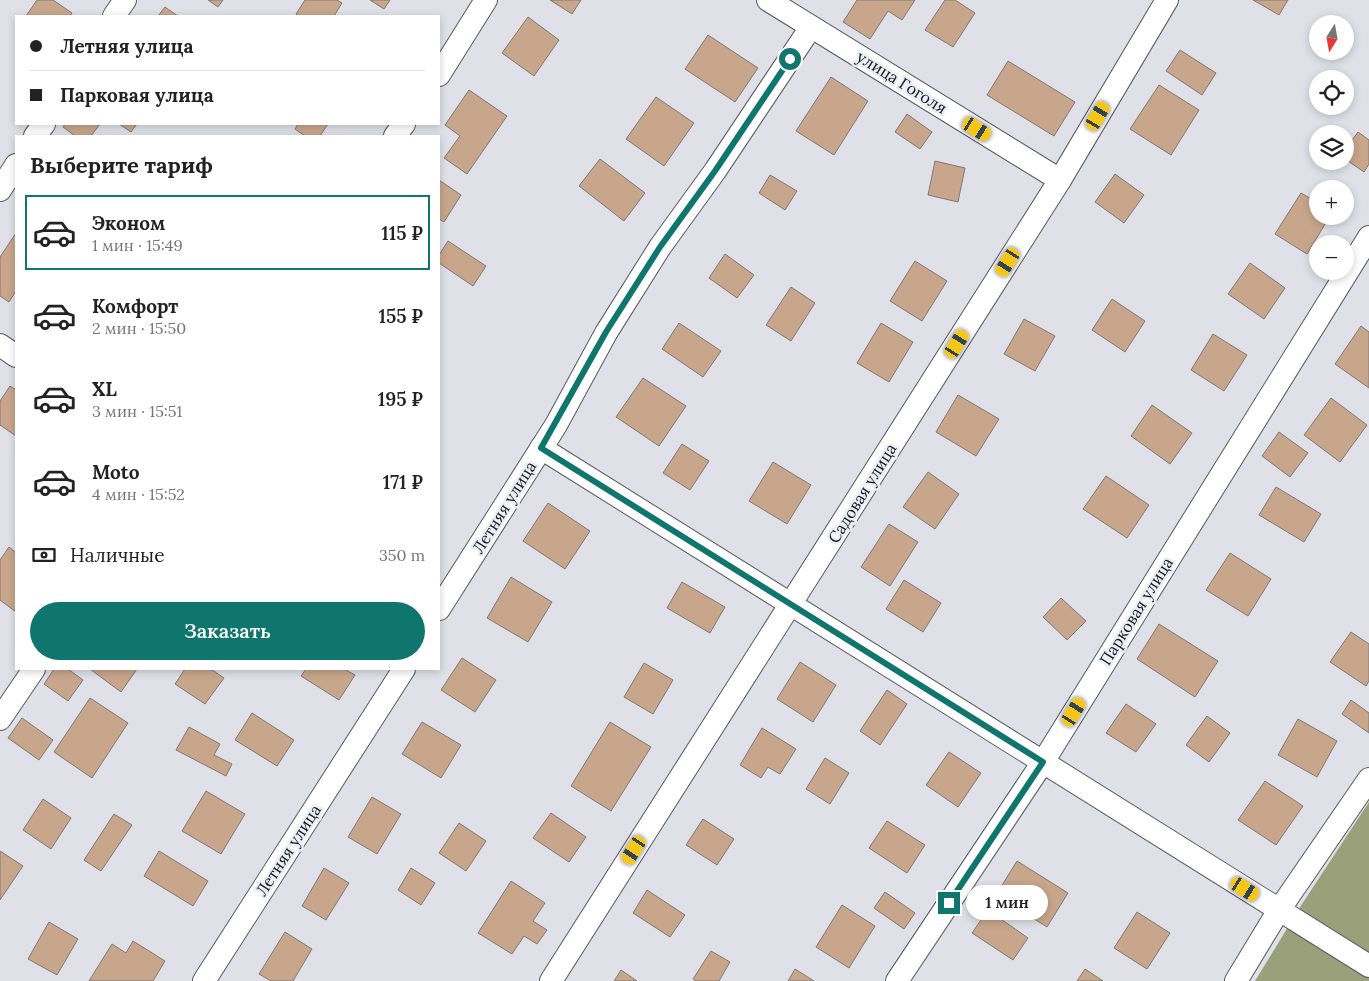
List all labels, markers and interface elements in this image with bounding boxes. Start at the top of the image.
north arrow [1309,15,1354,60]
map controls [1309,15,1354,280]
text: Летняя улица [60,34,193,58]
street label: улица Гоголя [853,46,951,118]
route start [779,48,801,70]
button: locate [1309,70,1354,115]
text: Парковая улица [60,83,214,107]
car [1083,99,1112,133]
car [960,115,993,143]
button: layers [1309,125,1354,170]
text: Выберите тариф [30,151,213,179]
button: + [1309,180,1354,225]
icon: car [32,210,77,255]
text: Эконом [92,211,165,235]
text: 115 ₽ [381,221,423,245]
text: 1 мин · 15:49 [92,235,183,255]
button: − [1309,235,1354,280]
car [993,245,1022,279]
icon: car [32,293,77,338]
text: Комфорт [92,294,178,318]
text: 155 ₽ [379,304,423,328]
text: 2 мин · 15:50 [92,318,186,338]
car [942,327,971,361]
icon: car [32,376,77,421]
text: XL [92,377,117,401]
text: 195 ₽ [378,387,423,411]
text: 3 мин · 15:51 [92,401,182,421]
street label: Садовая улица [823,439,901,547]
street label: Летняя улица [468,457,540,557]
icon: car [32,459,77,504]
text: Moto [92,460,139,484]
text: 171 ₽ [383,470,423,494]
text: 4 мин · 15:52 [92,484,185,504]
icon: cash [30,541,58,569]
text: Наличные [70,543,164,567]
text: 350 m [379,545,425,565]
street label: Парковая улица [1095,553,1177,669]
button: Заказать [30,602,425,660]
car [1059,695,1088,729]
street label: Летняя улица [251,801,325,899]
car [619,833,648,867]
car [1228,875,1261,903]
callout: 1 мин [966,886,1049,920]
route end [938,892,960,914]
text: 1 мин [985,892,1029,912]

